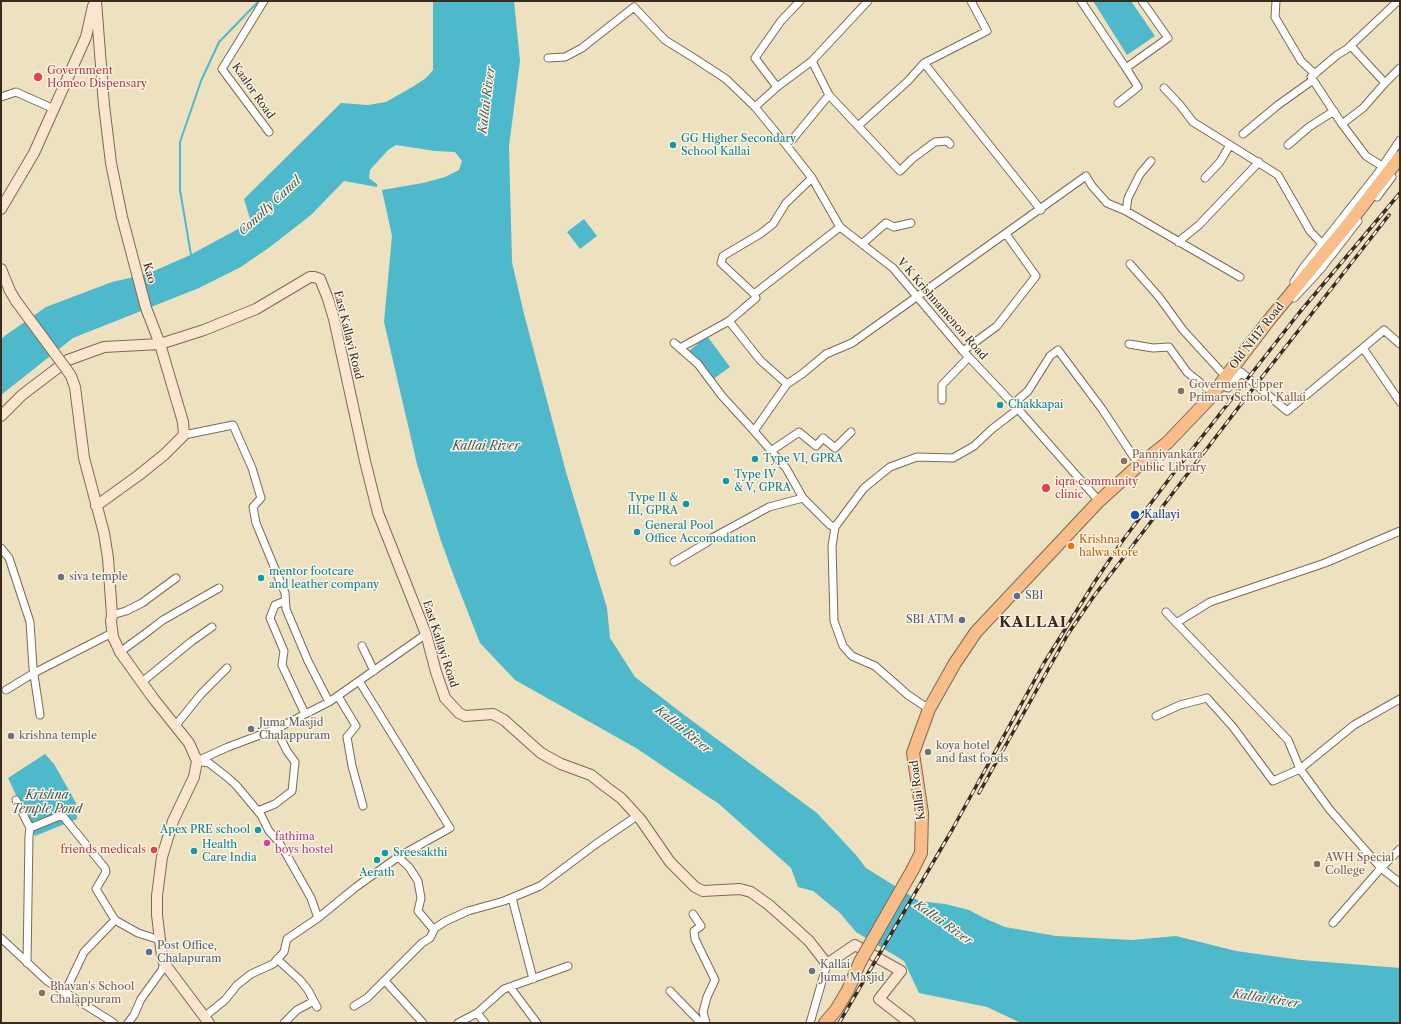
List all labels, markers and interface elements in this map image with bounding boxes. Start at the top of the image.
street label: Kaalor Road [229,61,277,121]
place label: Government Homeo Dispensary [47,64,147,90]
water label: Kallai River [476,66,498,134]
marker: Government Homeo Dispensary [32,71,44,83]
place label: GG Higher Secondary School Kallai [681,132,796,158]
marker: GG Higher Secondary School Kallai [668,140,678,150]
water label: Conolly Canal [236,173,304,239]
street label: V K Krishnamenon Road [894,255,990,363]
street label: Kao [140,261,158,285]
street label: East Kallayi Road [331,289,365,381]
street label: Old NH17 Road [1227,300,1287,372]
place label: Goverment Upper Primary School, Kallai [1189,378,1306,404]
marker: Goverment Upper Primary School, Kallai [1176,386,1186,396]
place label: Chakkapai [1008,398,1063,412]
marker: Chakkapai [995,400,1005,410]
water label: Kallai River [452,440,520,454]
place label: Panniyankara Public Library [1132,448,1206,474]
place label: Type VI, GPRA [763,452,843,466]
marker: Type VI, GPRA [750,454,760,464]
marker: Panniyankara Public Library [1119,456,1129,466]
place label: Type IV & V, GPRA [734,468,791,494]
place label: iqra community clinic [1055,475,1138,501]
marker: Type IV & V, GPRA [721,476,731,486]
marker: iqra community clinic [1040,482,1052,494]
place label: Type II & III, GPRA [628,491,678,517]
marker: Type II & III, GPRA [681,499,691,509]
place label: Kallayi [1144,508,1180,522]
marker: Kallayi [1129,509,1141,521]
place label: General Pool Office Accomodation [645,519,756,545]
marker: General Pool Office Accomodation [632,527,642,537]
place label: Krishna halwa store [1079,533,1138,559]
marker: Krishna halwa store [1066,541,1076,551]
place label: mentor footcare and leather company [269,565,379,591]
place label: siva temple [69,570,128,584]
marker: siva temple [56,572,66,582]
marker: mentor footcare and leather company [256,573,266,583]
place label: SBI [1025,589,1043,603]
marker: SBI [1012,591,1022,601]
street label: East Kallayi Road [420,599,460,689]
place label: SBI ATM [906,613,954,627]
district label: KALLAI [999,614,1067,632]
marker: SBI ATM [957,615,967,625]
water label: Kallai River [652,703,714,757]
place label: Juma Masjid Chalappuram [259,716,330,742]
marker: Juma Masjid Chalappuram [246,724,256,734]
place label: krishna temple [19,729,97,743]
marker: krishna temple [6,731,16,741]
place label: koya hotel and fast foods [936,739,1008,765]
marker: koya hotel and fast foods [923,747,933,757]
street label: Kallai Road [908,759,928,821]
water label: Krishna Temple Pond [12,789,82,817]
place label: Apex PRE school [160,823,250,837]
marker: Apex PRE school [253,825,263,835]
place label: fathima boys hostel [275,830,333,856]
place label: Health Care India [202,838,257,864]
marker: fathima boys hostel [262,838,272,848]
place label: friends medicals [61,843,146,857]
marker: friends medicals [149,845,159,855]
marker: Health Care India [189,846,199,856]
place label: Sreesakthi [393,846,447,860]
marker: Sreesakthi [380,848,390,858]
place label: AWH Special College [1325,851,1394,877]
marker: Aerath [372,855,382,865]
marker: AWH Special College [1312,859,1322,869]
place label: Aerath [359,866,395,880]
water label: Kallai River [911,898,975,948]
place label: Post Office, Chalapuram [157,939,221,965]
marker: Post Office, Chalapuram [144,947,154,957]
place label: Kallai Juma Masjid [820,958,884,984]
marker: Kallai Juma Masjid [807,966,817,976]
place label: Bhavan's School Chalappuram [50,980,134,1006]
water label: Kallai River [1231,987,1301,1011]
marker: Bhavan's School Chalappuram [37,988,47,998]

